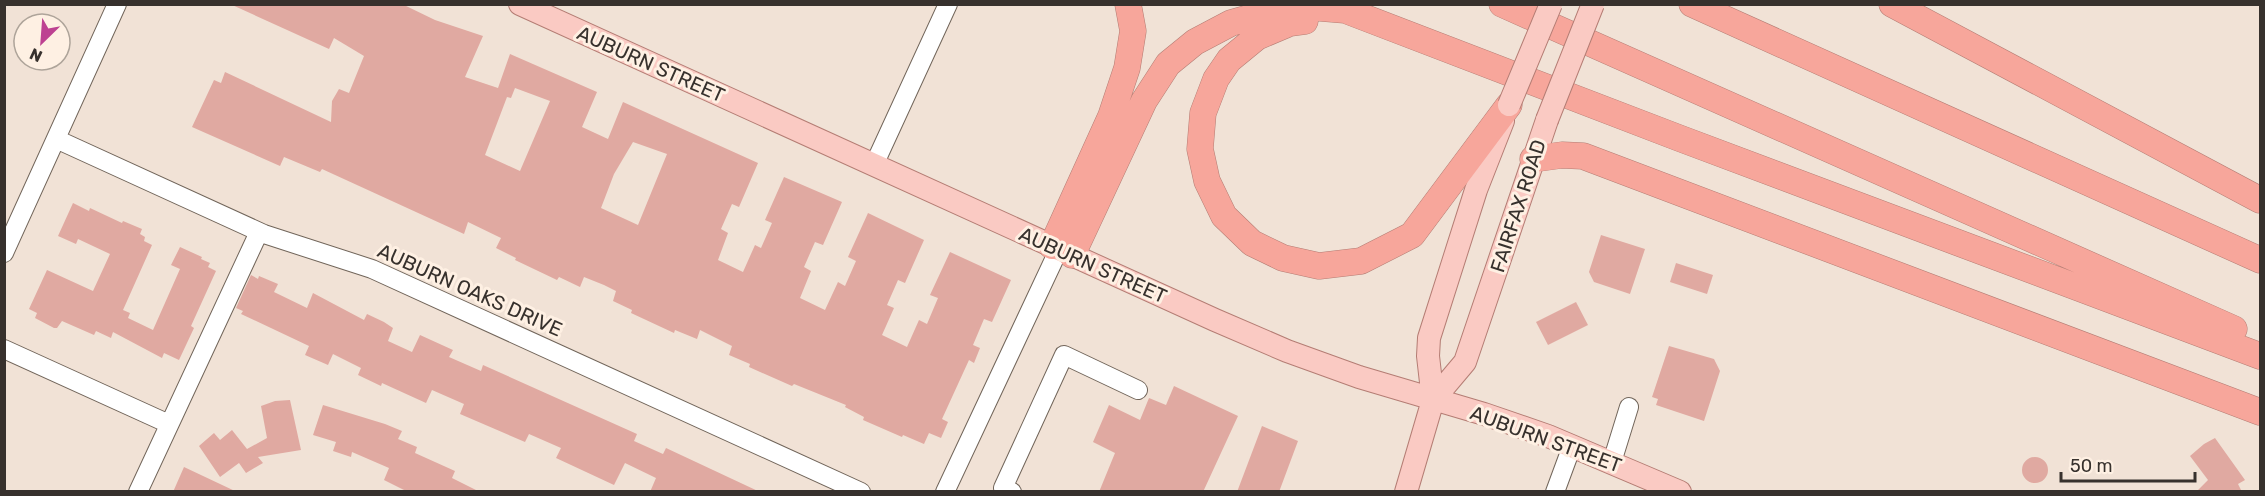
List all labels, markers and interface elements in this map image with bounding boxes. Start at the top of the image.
north arrow [12,12,72,72]
street label: AUBURN STREET [573,21,729,108]
text: N [27,44,45,66]
street label: FAIRFAX ROAD [1485,137,1551,275]
street label: AUBURN STREET [1015,222,1171,309]
street label: AUBURN OAKS DRIVE [374,238,566,342]
street label: AUBURN STREET [1467,400,1625,478]
scale bar [2061,445,2194,483]
text: 50 m [2070,455,2113,477]

